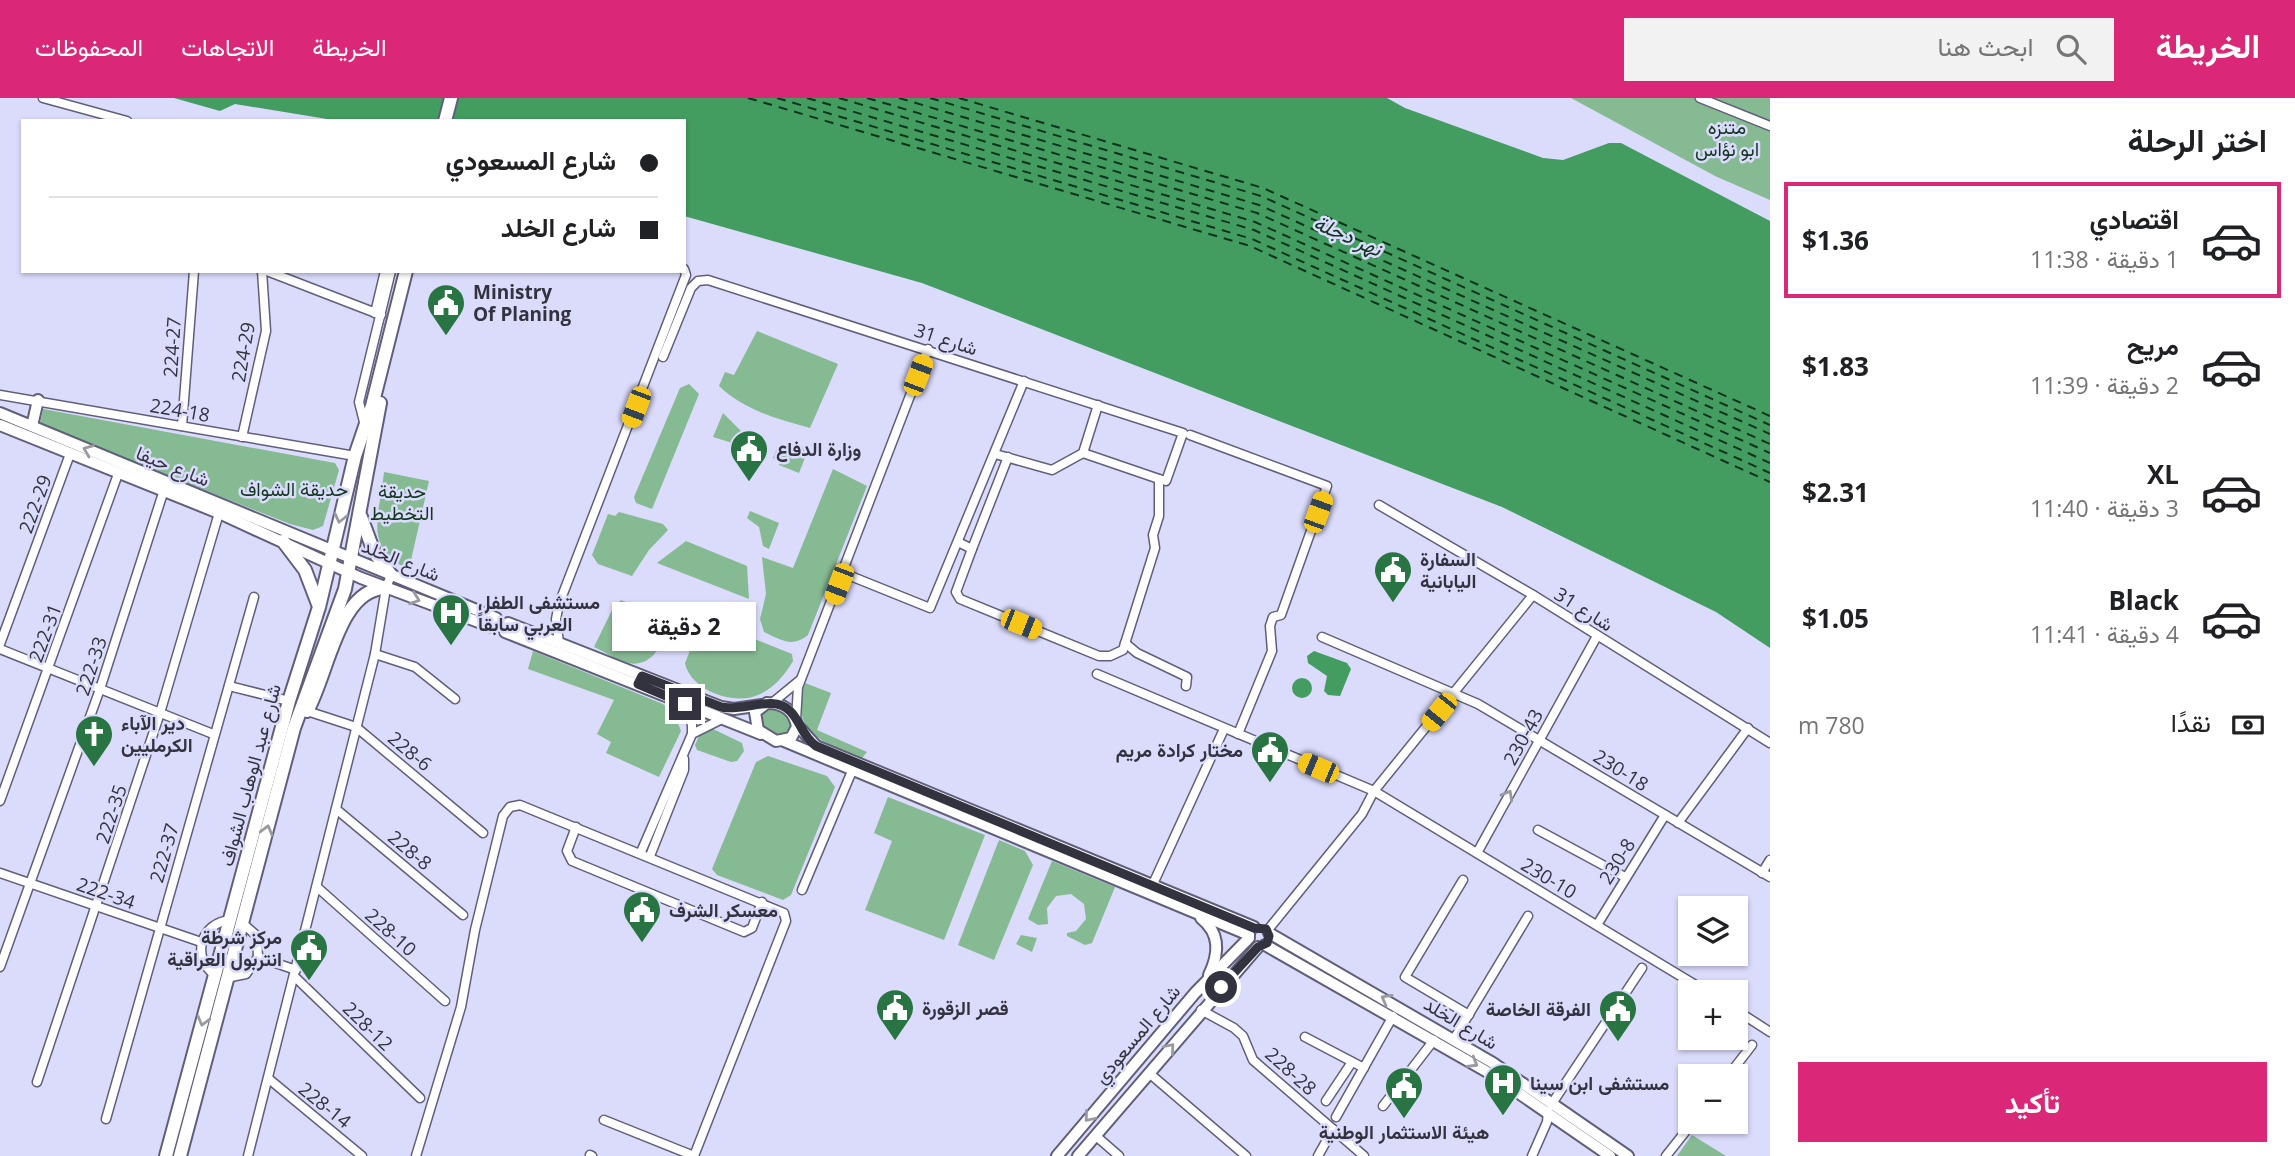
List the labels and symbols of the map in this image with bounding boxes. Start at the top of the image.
park label: متنزه ابو نؤاس [1695,114,1759,162]
water label: نهر دجلة [1310,208,1387,263]
place label: Ministry Of Planing [473,279,571,327]
public building icon: Ministry Of Planing [425,282,467,337]
street label: 224-27 [157,316,187,378]
street label: شارع 31 [911,317,981,361]
street label: 224-29 [225,320,261,384]
car [901,352,936,398]
car [619,384,654,430]
street label: 224-18 [148,392,212,428]
public building icon: وزارة الدفاع [728,428,770,483]
place label: وزارة الدفاع [776,436,861,462]
street label: شارع حيفا [132,439,214,493]
one-way arrow [83,444,95,458]
street label: 222-29 [12,471,58,537]
park label: حديقة الشواف [240,476,348,502]
park label: حديقة التخطيط [370,478,434,526]
car [1301,489,1336,535]
one-way arrow [334,512,348,524]
street label: شارع الخلد [358,533,444,587]
place label: السفارة اليابانية [1420,546,1476,594]
public building icon: السفارة اليابانية [1372,549,1414,604]
car [822,561,857,607]
street label: شارع 31 [1550,581,1618,637]
place label: مستشفى الطفل العربي سابقاً [478,589,600,641]
one-way arrow [408,590,420,604]
hospital icon: مستشفى الطفل العربي سابقاً [430,592,472,647]
street label: 222-31 [22,600,68,666]
callout: 2 دقيقة [613,602,757,652]
car [998,606,1045,642]
street label: 222-33 [69,633,113,699]
street label: شارع عبد الوهاب الشواف [213,681,287,869]
route end [669,688,701,720]
car [1418,689,1461,735]
street label: 230-43 [1497,704,1549,770]
place label: دير الآباء الكرمليين [121,710,193,758]
church icon: دير الآباء الكرمليين [73,713,115,768]
street label: 228-6 [383,725,437,777]
public building icon: مختار كرادة مريم [1249,729,1291,784]
place label: مختار كرادة مريم [1116,737,1243,763]
street label: 230-18 [1588,743,1654,797]
car [1295,750,1342,786]
street label: 222-35 [89,781,133,847]
one-way arrow [1500,790,1513,803]
street label: 222-37 [143,820,185,886]
one-way arrow [258,824,273,836]
street label: 228-8 [383,824,437,876]
street label: 230-8 [1593,833,1641,889]
street label: 230-10 [1516,851,1582,905]
street label: 222-34 [73,871,139,915]
public building icon: معسكر الشرف [621,889,663,944]
place label: معسكر الشرف [669,897,778,923]
street label: 228-10 [360,902,422,962]
place label: مركز شرطة انتربول العراقية [167,924,282,972]
public building icon: مركز شرطة انتربول العراقية [288,927,330,982]
route start [1205,971,1237,1003]
street label: شارع المسعودي [1088,979,1188,1091]
public building icon: قصر الزقورة [874,987,916,1042]
public building icon: الفرقة الخاصة [1597,988,1639,1043]
street label: شارع الخلد [1419,991,1503,1055]
one-way arrow [1381,994,1393,1007]
place label: قصر الزقورة [922,995,1009,1021]
street label: 228-12 [337,996,399,1056]
place label: الفرقة الخاصة [1486,996,1591,1022]
one-way arrow [197,1015,211,1027]
street label: 228-28 [1260,1041,1322,1101]
one-way arrow [1162,1043,1174,1056]
one-way arrow [1465,1055,1478,1068]
hospital icon: مستشفى ابن سينا [1482,1062,1524,1117]
public building icon: هيئة الاستثمار الوطنية [1383,1065,1425,1120]
place label: مستشفى ابن سينا [1530,1070,1669,1096]
street label: 228-14 [293,1076,357,1134]
one-way arrow [1085,1109,1097,1122]
place label: هيئة الاستثمار الوطنية [1319,1119,1489,1145]

